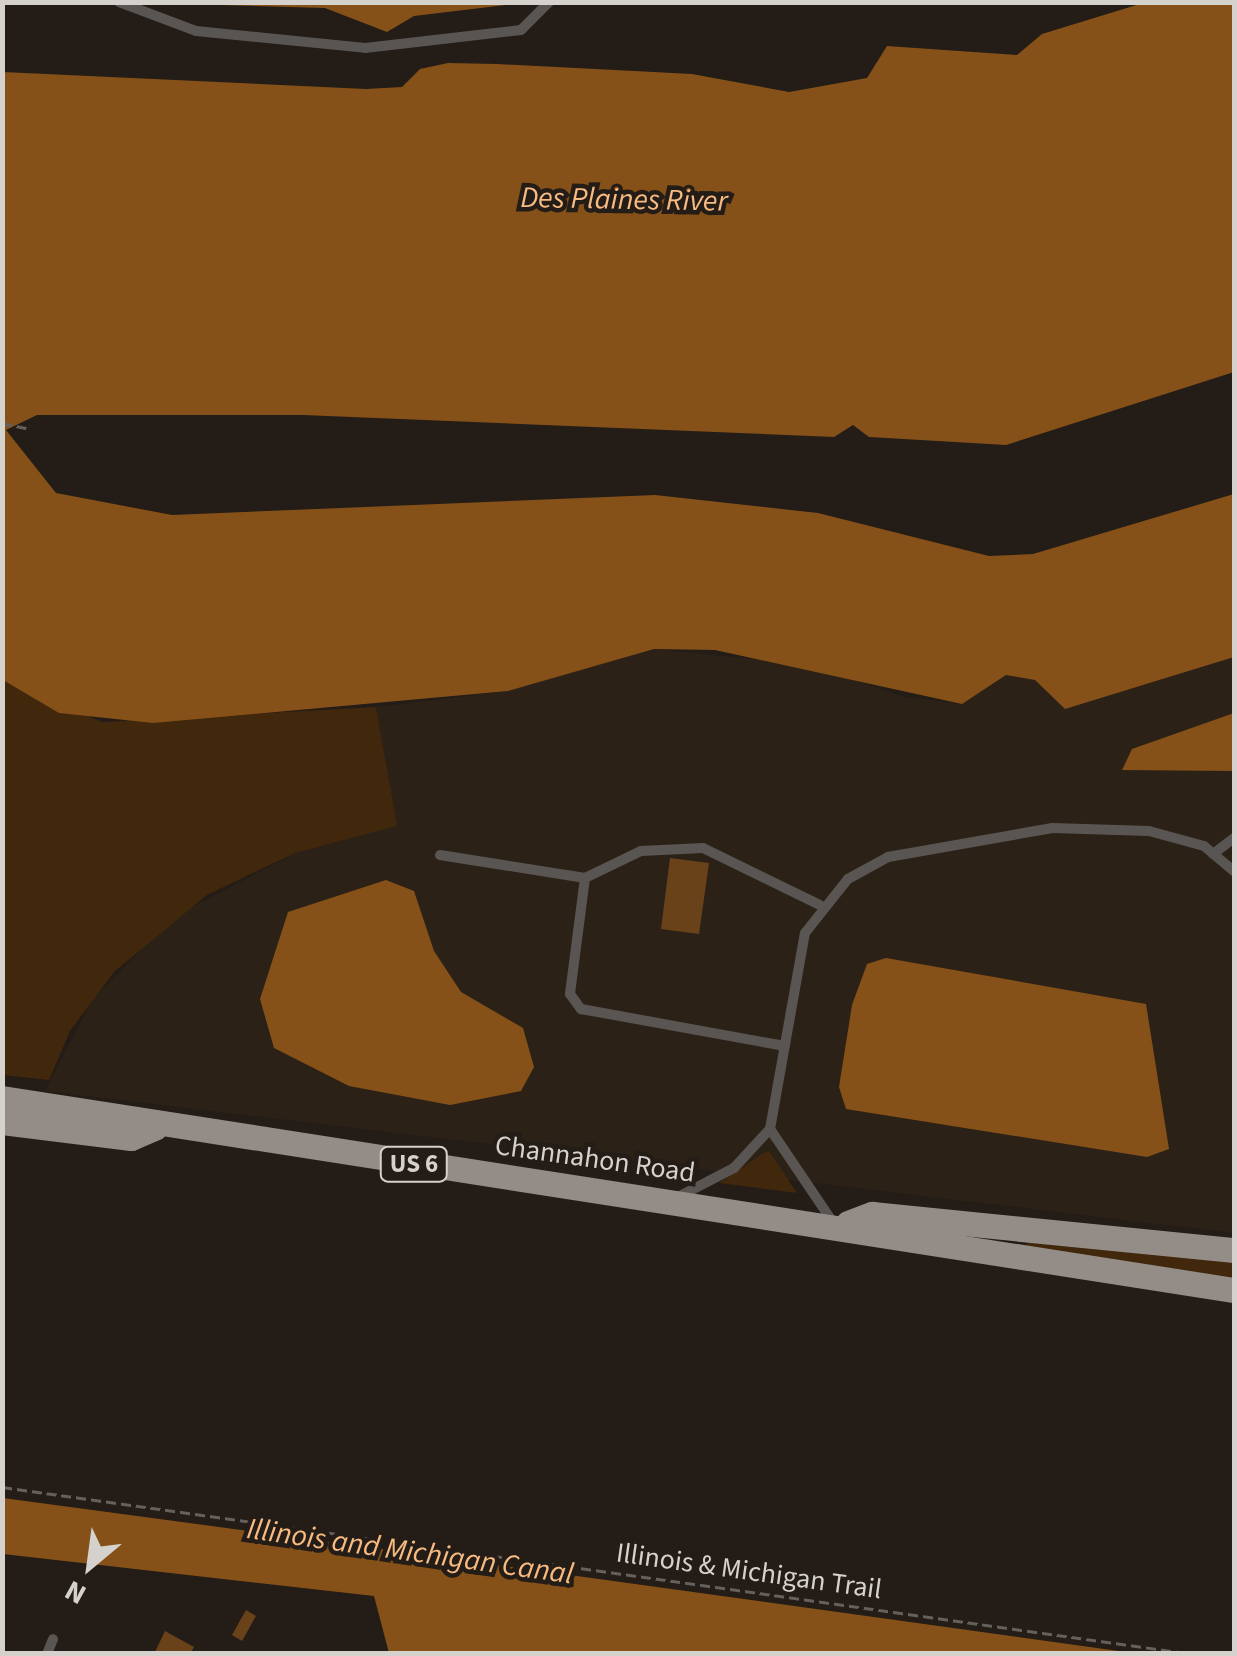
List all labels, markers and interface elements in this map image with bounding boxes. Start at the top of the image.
water label: Des Plaines River [520,180,728,220]
street label: Channahon Road [493,1128,697,1190]
road number: US 6 [379,1144,449,1184]
water label: Illinois and Michigan Canal [244,1511,576,1593]
north arrow [40,1516,140,1616]
street label: Illinois & Michigan Trail [614,1536,884,1606]
text: N [58,1570,93,1614]

